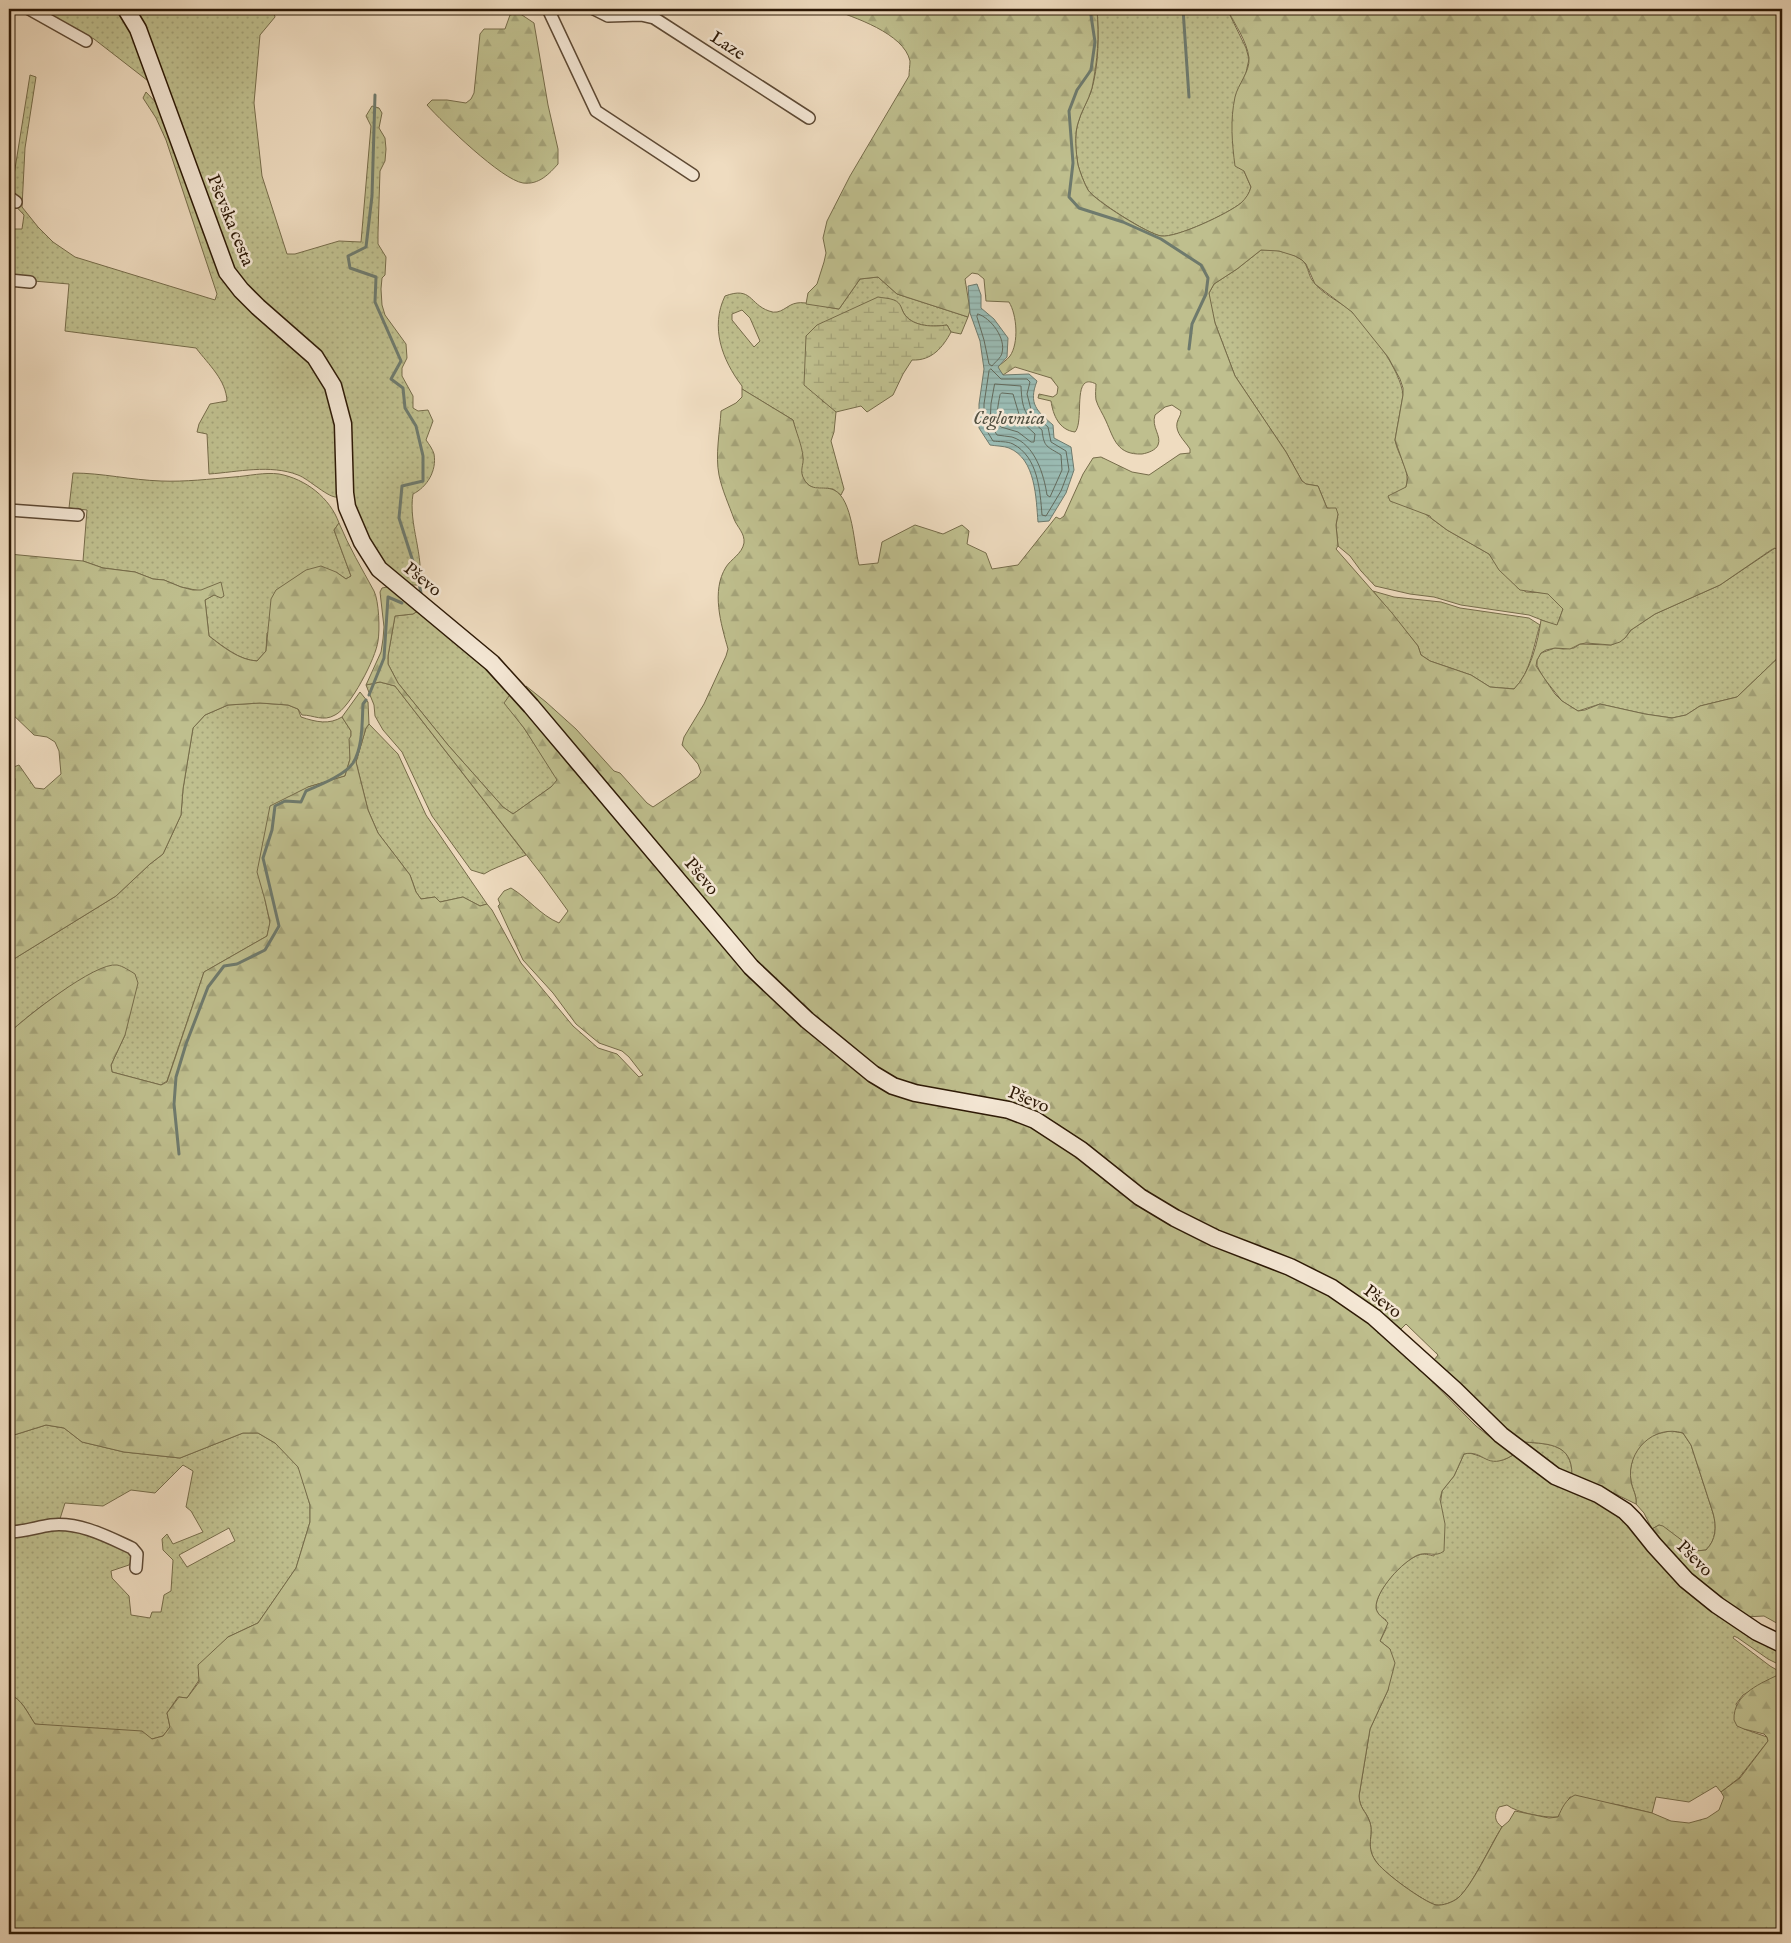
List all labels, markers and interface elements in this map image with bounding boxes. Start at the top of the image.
street label: Laze [705,26,749,66]
street label: Pševska cesta [201,171,259,270]
water label: Ceglovnica [973,407,1045,431]
street label: Pševo [398,558,446,603]
street label: Pševo [678,853,724,901]
street label: Pševo [1004,1082,1053,1119]
street label: Pševo [1358,1280,1406,1325]
street label: Pševo [1671,1536,1717,1582]

